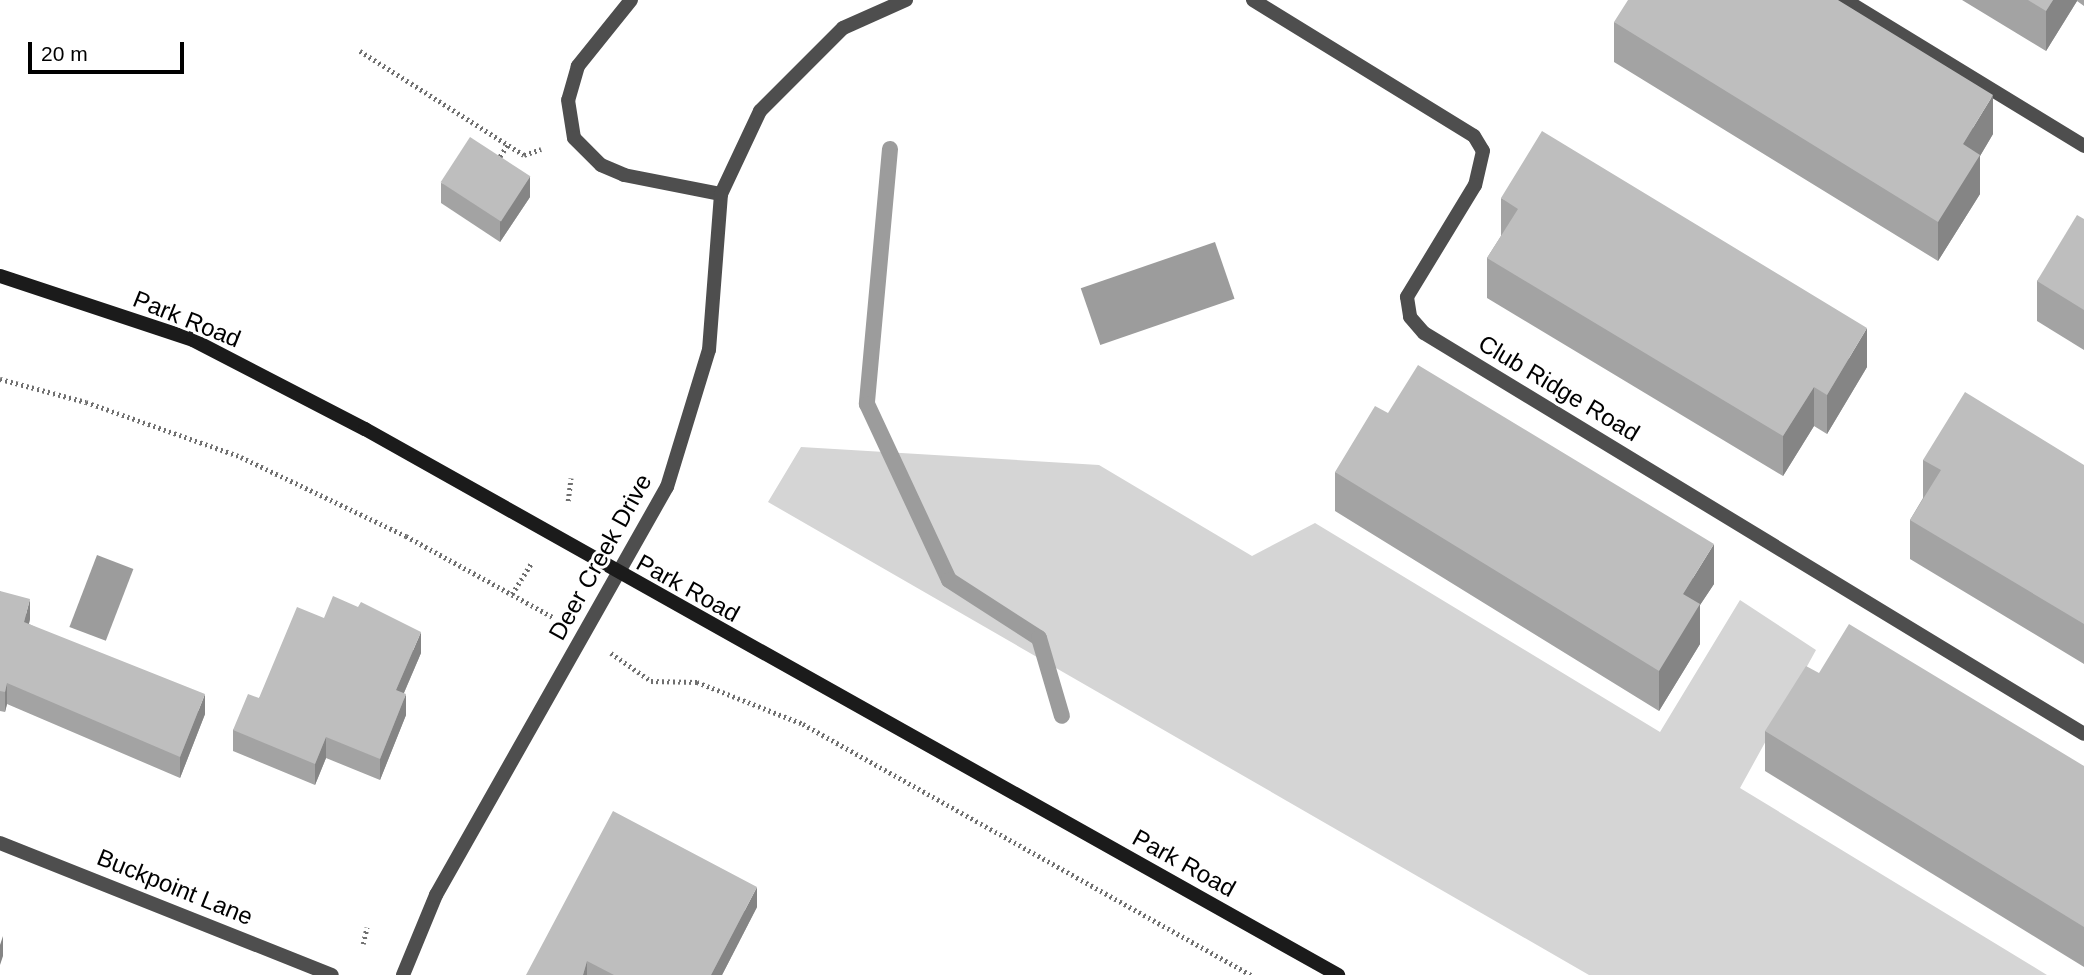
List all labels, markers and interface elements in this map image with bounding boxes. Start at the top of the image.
scale bar [32,28,187,72]
text: 20 m [41,42,88,65]
street label: Park Road [129,284,245,354]
street label: Club Ridge Road [1473,329,1645,447]
street label: Deer Creek Drive [542,469,658,645]
street label: Park Road [631,548,745,628]
street label: Park Road [1127,823,1241,903]
street label: Buckpoint Lane [93,843,257,931]

